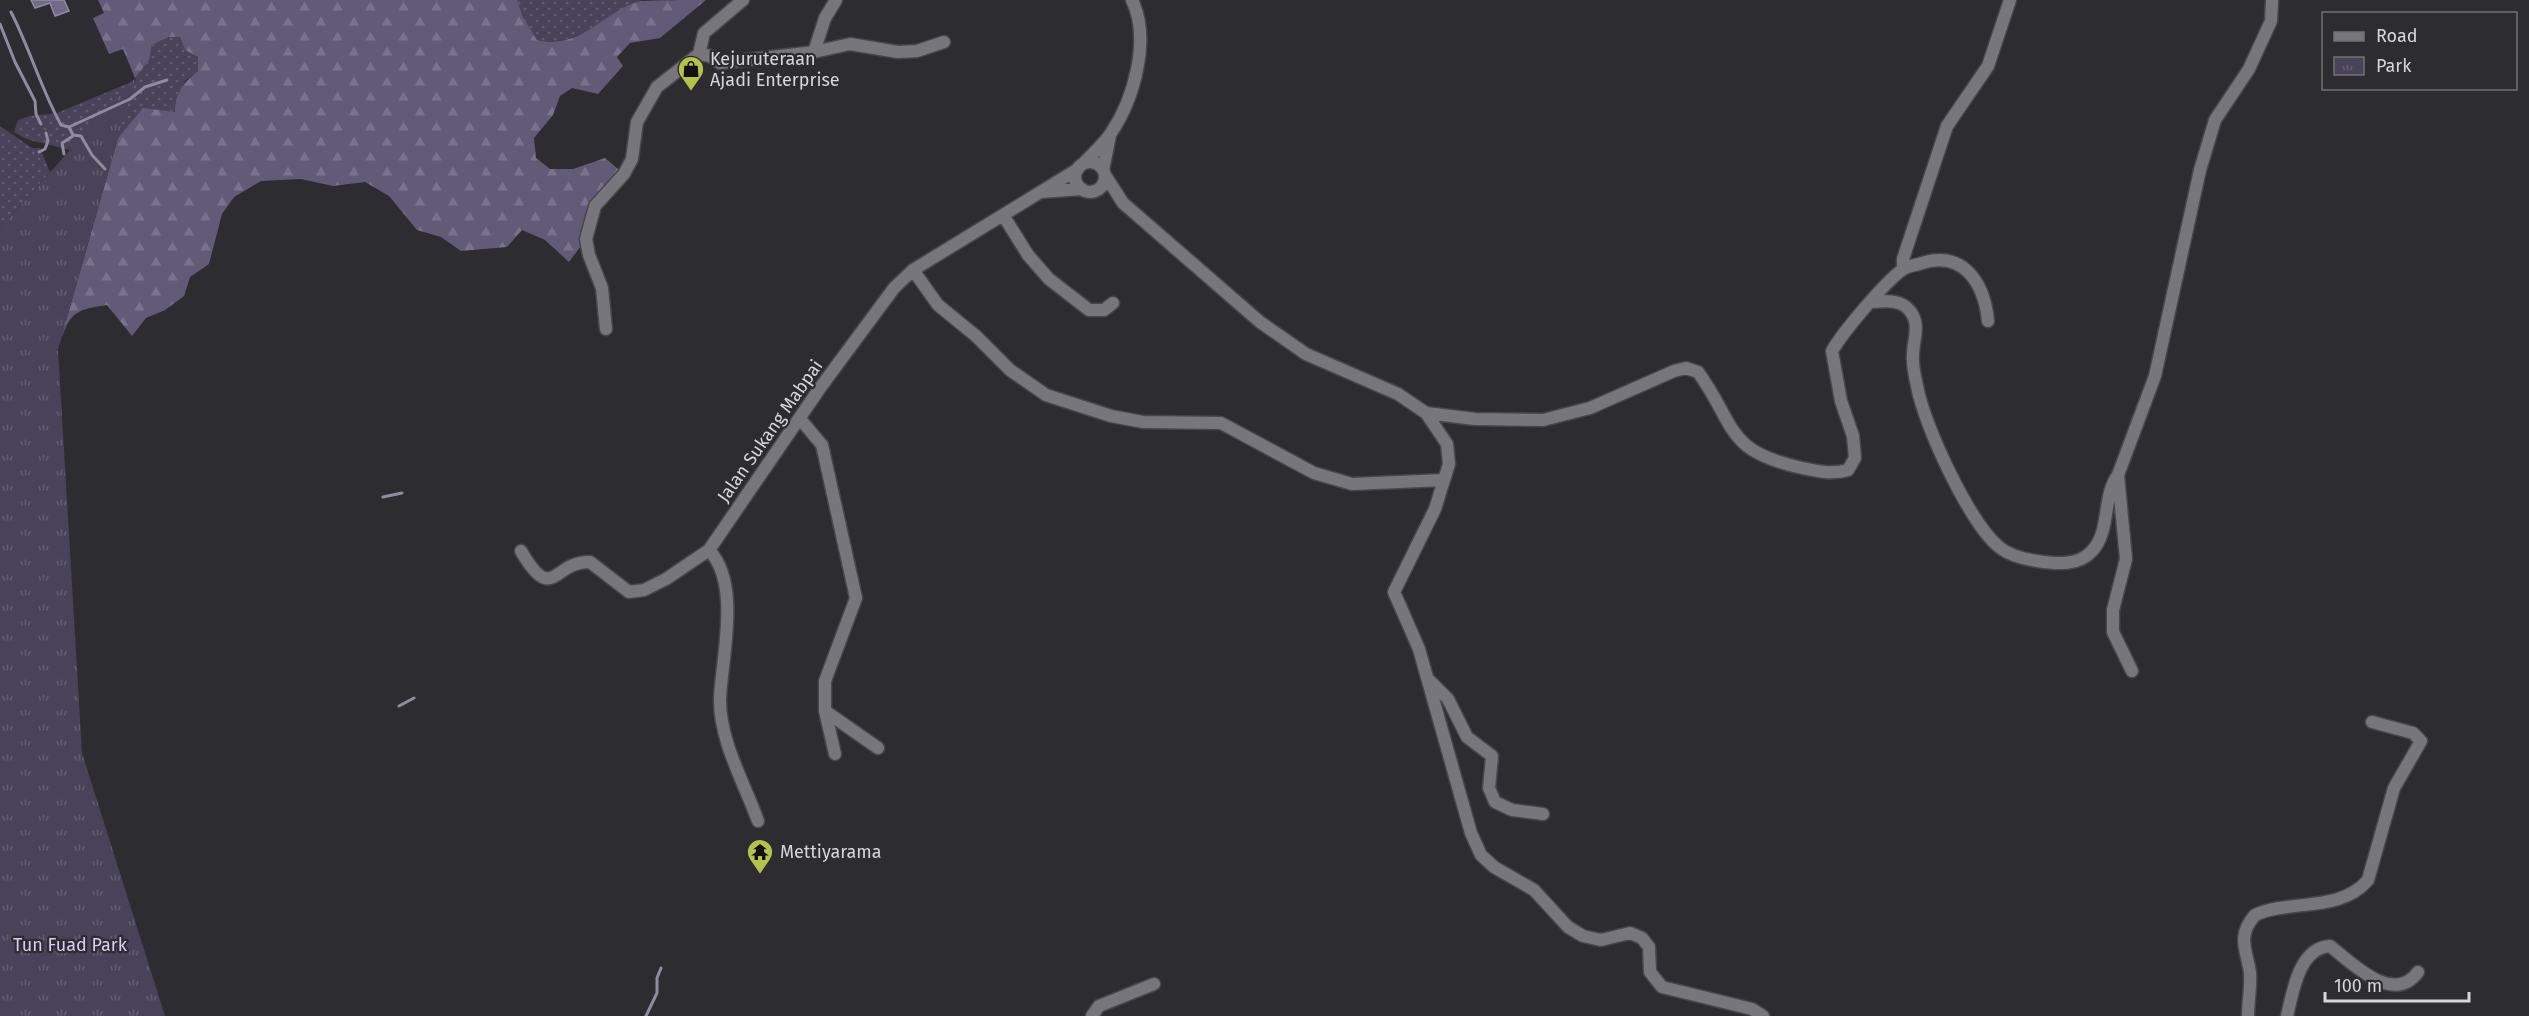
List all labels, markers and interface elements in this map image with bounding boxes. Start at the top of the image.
legend [2322,12,2517,90]
text: Road [2376,25,2418,47]
place label: Kejuruteraan Ajadi Enterprise [710,48,840,91]
shop icon: Kejuruteraan Ajadi Enterprise [676,54,706,92]
text: Park [2376,55,2412,77]
street label: Jalan Sukang Mabpai [713,355,827,507]
temple icon: Mettiyarama [745,837,775,875]
place label: Mettiyarama [780,841,882,863]
park label: Tun Fuad Park [13,934,128,956]
scale bar [2325,965,2469,1003]
text: 100 m [2334,975,2382,997]

